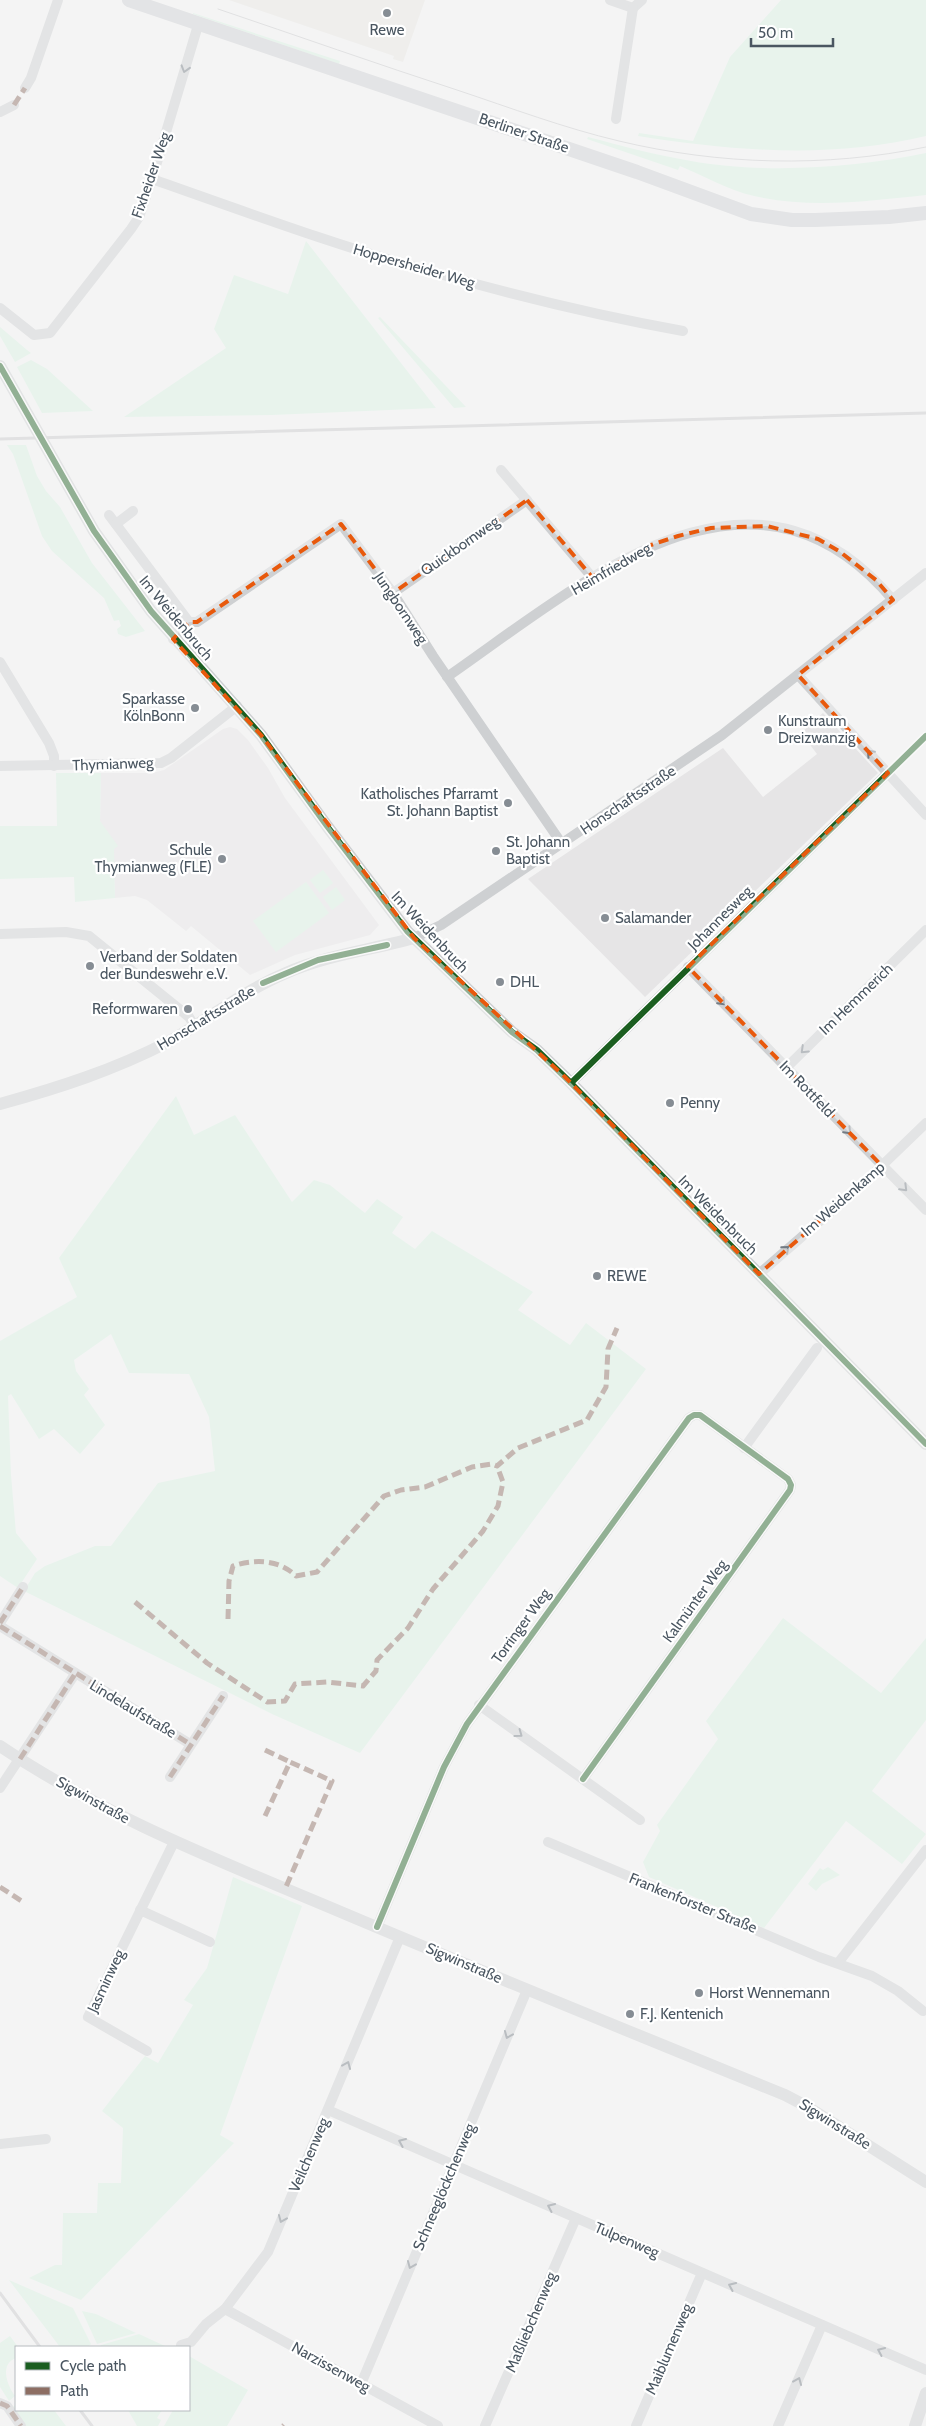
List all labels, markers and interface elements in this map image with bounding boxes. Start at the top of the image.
marker: Rewe [381,7,393,19]
scale bar [751,15,834,47]
place label: Rewe [370,21,405,39]
text: 50 m [758,24,793,42]
one-way arrow [180,64,190,73]
street label: Berliner Straße [477,109,572,157]
street label: Fixheider Weg [128,129,174,220]
street label: Hoppersheider Weg [351,240,477,292]
street label: Quickbornweg [417,512,503,580]
street label: Heimfriedweg [568,539,655,599]
street label: Jungbornweg [370,568,432,648]
street label: Im Weidenbruch [135,572,217,664]
place label: Sparkasse KölnBonn [122,690,185,725]
marker: Sparkasse KölnBonn [189,702,201,714]
place label: Kunstraum Dreizwanzig [778,712,856,747]
marker: Kunstraum Dreizwanzig [762,724,774,736]
one-way arrow [866,749,875,758]
street label: Thymianweg [72,754,154,774]
street label: Honschaftsstraße [577,761,679,838]
place label: Katholisches Pfarramt St. Johann Baptist [361,785,498,820]
marker: Katholisches Pfarramt St. Johann Baptist [502,797,514,809]
place label: St. Johann Baptist [506,833,570,868]
place label: Schule Thymianweg (FLE) [95,841,212,876]
marker: St. Johann Baptist [490,845,502,857]
marker: Schule Thymianweg (FLE) [216,853,228,865]
street label: Johannesweg [683,882,756,955]
street label: Im Weidenbruch [388,887,472,977]
place label: Salamander [615,909,691,927]
marker: Salamander [599,912,611,924]
place label: Verband der Soldaten der Bundeswehr e.V. [100,948,237,983]
street label: Im Hemmerich [816,959,896,1039]
marker: Verband der Soldaten der Bundeswehr e.V. [84,960,96,972]
place label: DHL [510,973,539,991]
marker: DHL [494,976,506,988]
street label: Honschaftsstraße [154,982,258,1054]
one-way arrow [716,996,725,1005]
place label: Reformwaren [92,1000,178,1018]
marker: Reformwaren [182,1003,194,1015]
one-way arrow [801,1044,810,1053]
street label: Im Rottfeld [776,1057,838,1121]
place label: Penny [680,1094,721,1112]
marker: Penny [664,1097,676,1109]
one-way arrow [842,1125,851,1134]
street label: Im Weidenkamp [798,1158,888,1240]
street label: Im Weidenbruch [675,1172,761,1258]
one-way arrow [898,1182,907,1191]
one-way arrow [781,1246,790,1255]
place label: REWE [607,1267,647,1285]
marker: REWE [591,1270,603,1282]
street label: Kalmünter Weg [659,1556,731,1646]
street label: Torringer Weg [488,1585,554,1667]
street label: Lindelaufstraße [86,1676,180,1742]
one-way arrow [513,1728,522,1736]
street label: Sigwinstraße [53,1772,133,1828]
street label: Frankenforster Straße [626,1869,760,1937]
street label: Sigwinstraße [423,1939,505,1987]
street label: Jasminweg [83,1946,129,2016]
place label: Horst Wennemann [709,1984,830,2002]
marker: Horst Wennemann [693,1987,705,1999]
place label: F.J. Kentenich [640,2005,723,2023]
marker: F.J. Kentenich [624,2008,636,2020]
one-way arrow [504,2030,515,2039]
one-way arrow [341,2061,351,2070]
street label: Sigwinstraße [796,2095,874,2153]
street label: Veilchenweg [285,2114,333,2195]
street label: Schneeglöckchenweg [409,2120,479,2253]
one-way arrow [398,2137,407,2148]
one-way arrow [547,2203,556,2214]
one-way arrow [278,2214,288,2223]
street label: Tulpenweg [592,2218,662,2262]
one-way arrow [407,2260,418,2269]
street label: Maßliebchenweg [502,2269,560,2375]
one-way arrow [728,2281,737,2292]
street label: Maiblumenweg [642,2300,696,2397]
street label: Narzissenweg [289,2338,374,2396]
legend [15,2346,190,2411]
one-way arrow [877,2346,886,2357]
text: Cycle path [60,2357,126,2375]
one-way arrow [791,2377,802,2386]
text: Path [60,2382,89,2400]

